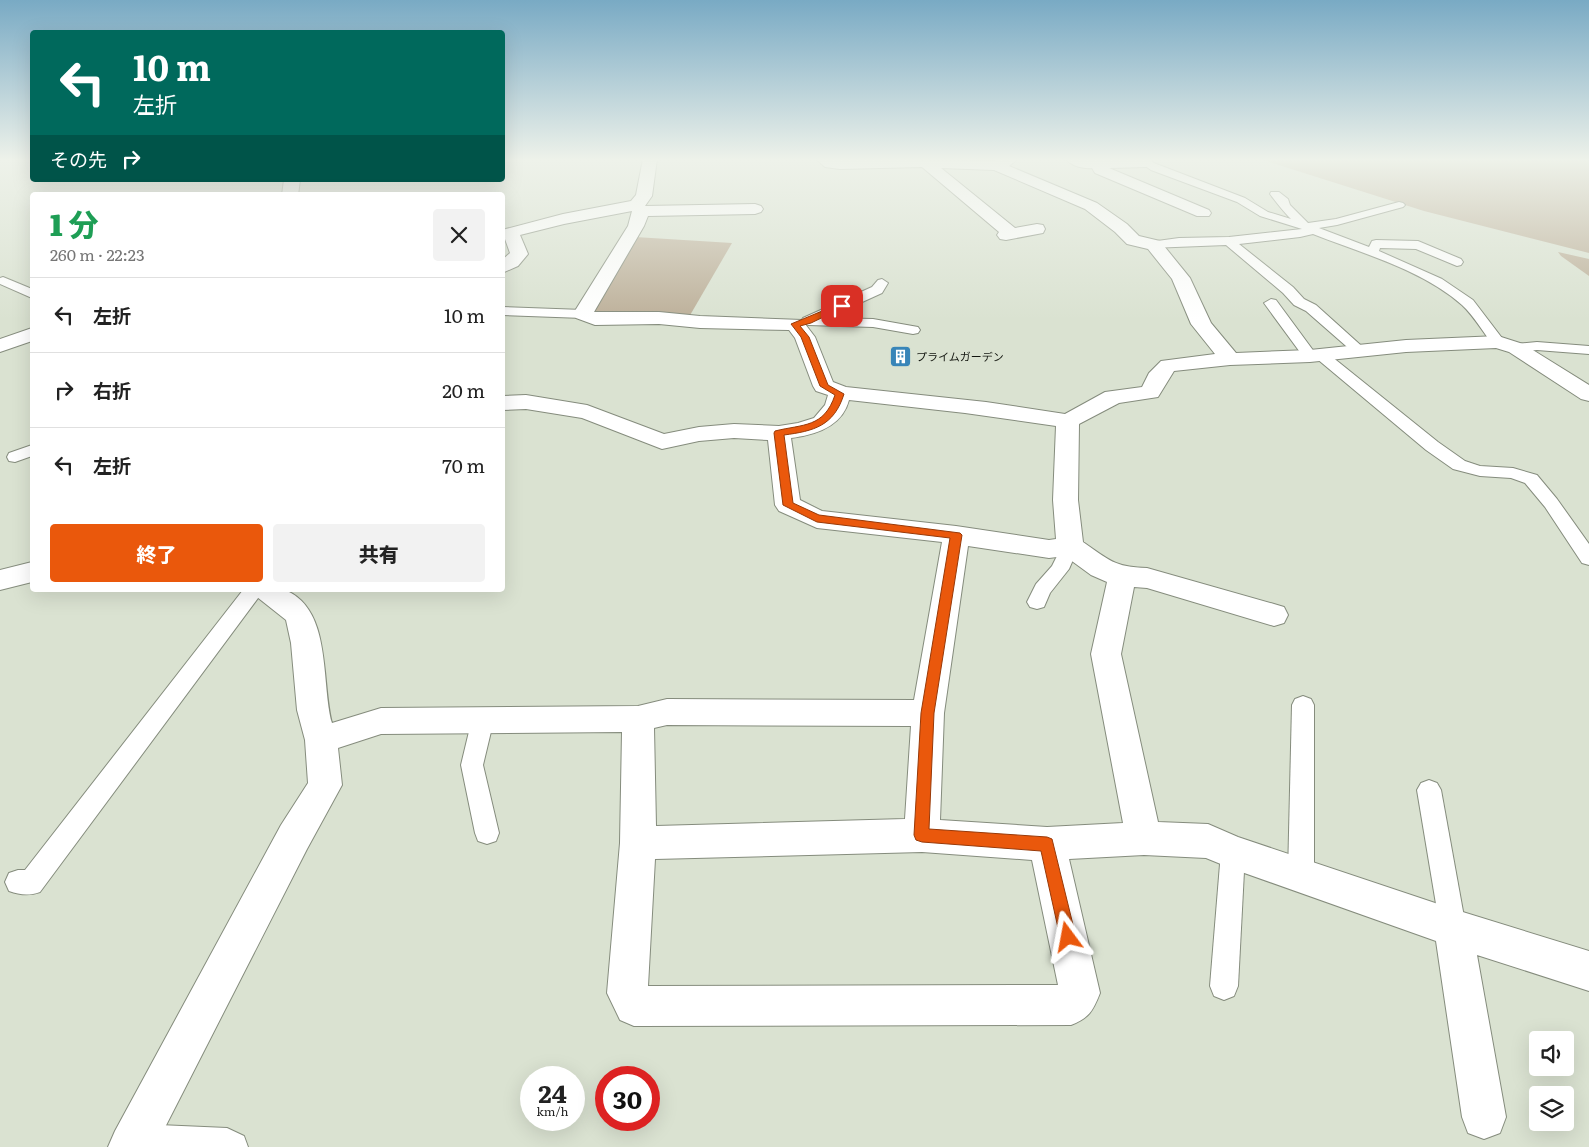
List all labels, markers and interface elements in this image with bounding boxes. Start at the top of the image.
text: 10 m [133,40,211,92]
icon: left [50,50,115,115]
text: 左折 [133,87,177,120]
text: その先 [50,145,107,173]
icon: right [117,145,145,173]
text: 1 分 [50,201,99,245]
button: close [433,209,485,261]
text: 260 m · 22:23 [50,242,145,266]
pin [821,285,863,327]
icon: arrive [828,292,856,320]
icon: left [50,301,78,329]
text: 左折 [93,301,131,329]
text: 10 m [444,301,485,329]
building icon: プライムガーデン [888,345,912,369]
place label: プライムガーデン [916,348,1004,364]
icon: right [50,376,78,404]
text: 右折 [93,376,131,404]
text: 20 m [442,376,485,404]
icon: left [50,451,78,479]
text: 左折 [93,451,131,479]
text: 70 m [442,451,485,479]
button: 終了 [50,524,263,582]
button: 共有 [273,524,485,582]
position arrow [1041,910,1093,962]
map controls [1529,1031,1574,1131]
button: sound [1529,1031,1574,1076]
speed limit sign: 30 [595,1066,660,1131]
text: 24 [538,1074,567,1111]
button: layers [1529,1086,1574,1131]
text: km/h [537,1102,568,1120]

